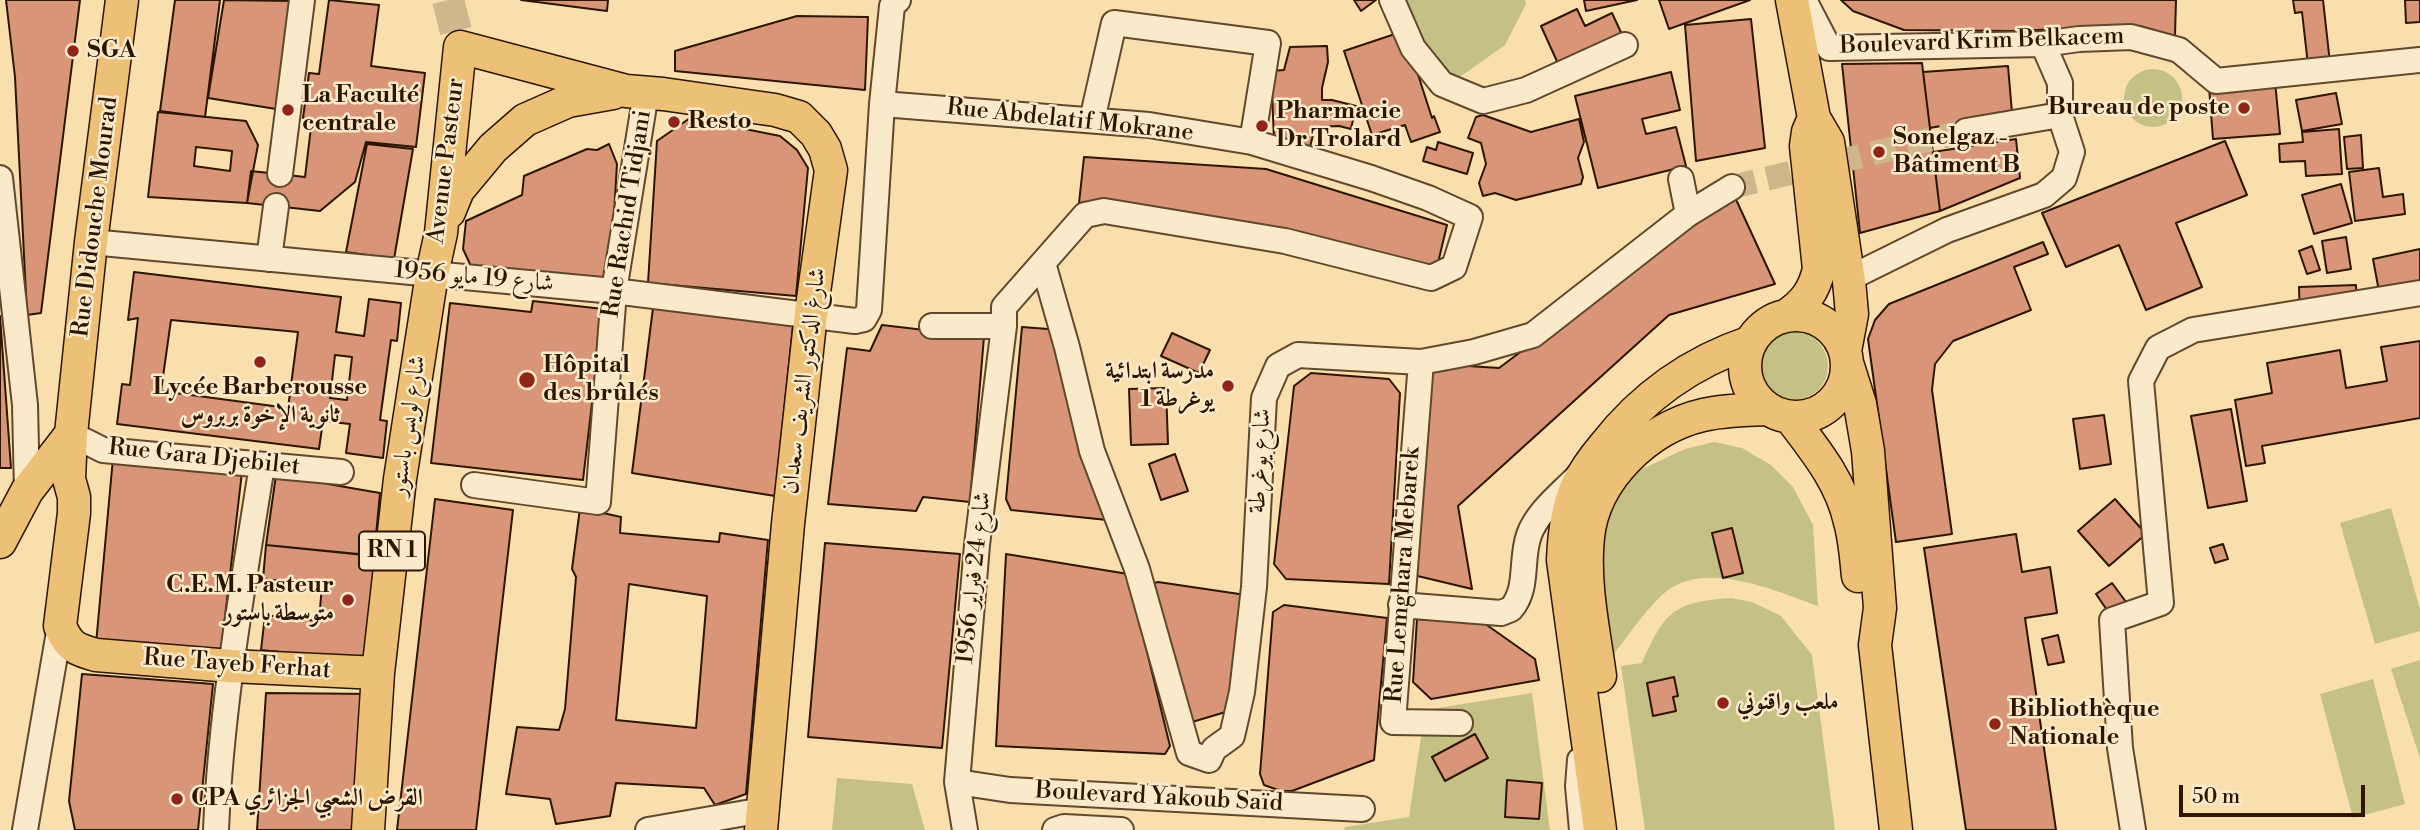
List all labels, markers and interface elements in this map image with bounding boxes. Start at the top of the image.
street label: Boulevard Krim Belkacem [1839,23,2125,61]
place label: SGA [87,37,136,65]
marker: SGA [65,43,81,59]
street label: Avenue Pasteur [423,77,471,245]
place label: La Faculté centrale [302,82,419,138]
street label: Rue Abdelatif Mokrane [945,94,1195,148]
place label: Bureau de poste [2048,94,2230,122]
street label: Rue Didouche Mourad [67,95,125,339]
place label: Pharmacie Dr Trolard [1276,98,1402,154]
marker: Bureau de poste [2236,100,2252,116]
marker: La Faculté centrale [280,102,296,118]
street label: Rue Rachid Tidjani [597,108,659,320]
place label: Resto [688,108,752,136]
marker: Resto [666,114,682,130]
marker: Pharmacie Dr Trolard [1254,118,1270,134]
place label: Sonelgaz - Bâtiment B [1893,124,2020,180]
marker: Sonelgaz - Bâtiment B [1871,144,1887,160]
street label: شارع 19 مايو 1956 [393,257,555,299]
street label: شارغ الدكتور الشريف سعدان [777,266,833,496]
place label: Hôpital des brûlés [543,352,659,408]
marker: Lycée Barberousse ثانوية الإخوة بربروس [252,354,268,370]
street label: شارع لويس باستور [385,354,433,498]
place label: مدرسة ابتدائية يوغرطة 1 [1105,358,1214,414]
marker: Hôpital des brûlés [517,370,537,390]
place label: Lycée Barberousse ثانوية الإخوة بربروس [153,374,367,430]
marker: مدرسة ابتدائية يوغرطة 1 [1220,378,1236,394]
street label: شارع يوغرطة [1244,408,1278,514]
street label: Rue Gara Djebilet [107,434,301,482]
street label: Rue Lemghara Mebarek [1381,446,1427,704]
street label: شارع 24 فبراير 1956 [952,490,998,666]
road number: RN 1 [359,531,425,570]
place label: C.E.M. Pasteur متوسطة باستور [166,572,334,628]
marker: C.E.M. Pasteur متوسطة باستور [340,592,356,608]
street label: Rue Tayeb Ferhat [142,644,332,686]
place label: ملعب واقنوني [1737,689,1839,717]
marker: ملعب واقنوني [1715,695,1731,711]
place label: Bibliothèque Nationale [2009,696,2160,752]
marker: Bibliothèque Nationale [1987,716,2003,732]
scale bar [2182,770,2368,814]
street label: Boulevard Yakoub Saïd [1034,777,1284,819]
text: 50 m [2192,784,2240,810]
place label: CPA القرض الشعبي الجزائري [191,785,423,813]
marker: CPA القرض الشعبي الجزائري [169,791,185,807]

